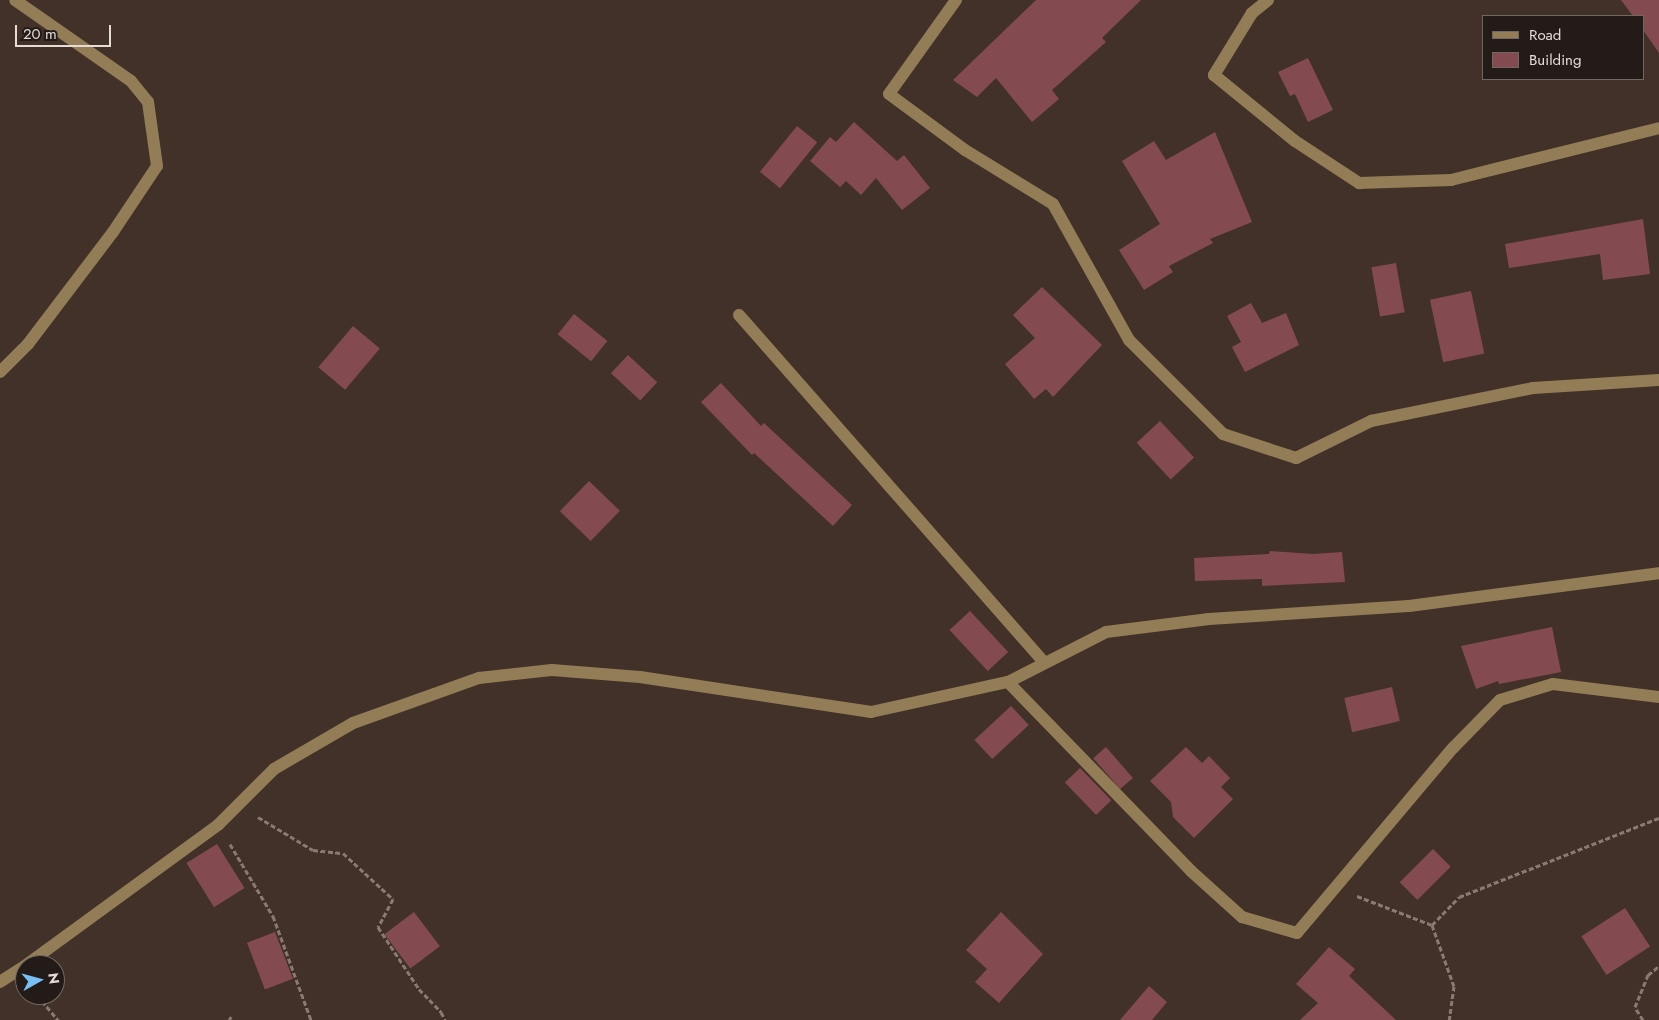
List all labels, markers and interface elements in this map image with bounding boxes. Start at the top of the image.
scale bar [18,15,114,47]
legend [1482,15,1644,80]
text: 20 m [23,23,57,45]
text: Road [1529,24,1561,46]
text: Building [1529,49,1581,71]
north arrow [15,955,65,1005]
text: N [43,972,64,985]

